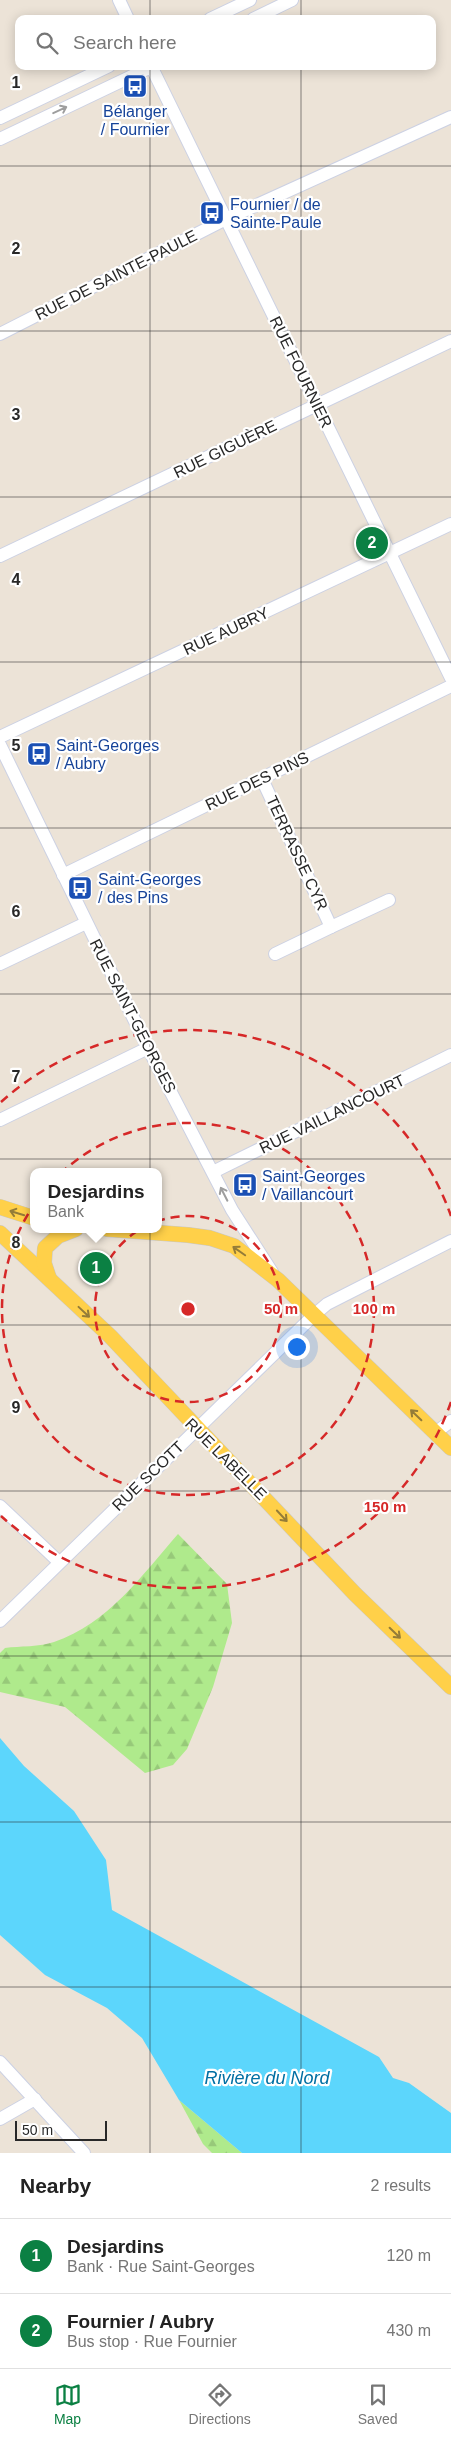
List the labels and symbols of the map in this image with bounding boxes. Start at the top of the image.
bus stop icon: Bélanger / Fournier [122,73,148,99]
text: 1 [12,74,21,91]
place label: Bélanger / Fournier [101,103,170,138]
one-way arrow [52,105,67,115]
place label: Fournier / de Sainte-Paule [230,196,322,231]
bus stop icon: Fournier / de Sainte-Paule [199,200,225,226]
street label: RUE DE SAINTE-PAULE [32,227,200,323]
text: 2 [12,240,21,257]
street label: RUE FOURNIER [267,314,335,430]
text: 3 [12,406,21,423]
street label: RUE GIGUÈRE [170,416,279,481]
pin: 2 [356,524,388,562]
text: 4 [12,571,21,588]
street label: RUE AUBRY [181,604,272,658]
text: 5 [12,737,21,754]
place label: Saint-Georges / Aubry [56,737,159,772]
bus stop icon: Saint-Georges / Aubry [26,741,52,767]
street label: RUE DES PINS [203,749,311,813]
street label: TERRASSE CYR [263,793,331,913]
place label: Saint-Georges / des Pins [98,871,201,906]
bus stop icon: Saint-Georges / des Pins [67,875,93,901]
text: 6 [12,903,21,920]
street label: RUE SAINT-GEORGES [87,936,179,1096]
text: 7 [12,1068,21,1085]
street label: RUE VAILLANCOURT [257,1071,408,1157]
place label: Saint-Georges / Vaillancourt [262,1168,365,1203]
bus stop icon: Saint-Georges / Vaillancourt [232,1172,258,1198]
one-way arrow [219,1187,229,1202]
one-way arrow [9,1208,25,1218]
text: 8 [12,1234,21,1251]
one-way arrow [232,1246,246,1256]
pin: 1 [80,1249,112,1287]
centre of rings [179,1300,197,1318]
text: 50 m [264,1300,298,1317]
text: 100 m [353,1300,395,1317]
one-way arrow [78,1306,91,1318]
your location [284,1334,310,1360]
text: 9 [12,1399,21,1416]
one-way arrow [409,1409,422,1421]
street label: RUE LABELLE [182,1415,270,1503]
street label: RUE SCOTT [109,1438,187,1514]
text: 150 m [364,1498,406,1515]
one-way arrow [276,1510,288,1523]
one-way arrow [389,1627,402,1639]
water label: Rivière du Nord [204,2068,331,2088]
scale bar [15,2118,108,2141]

